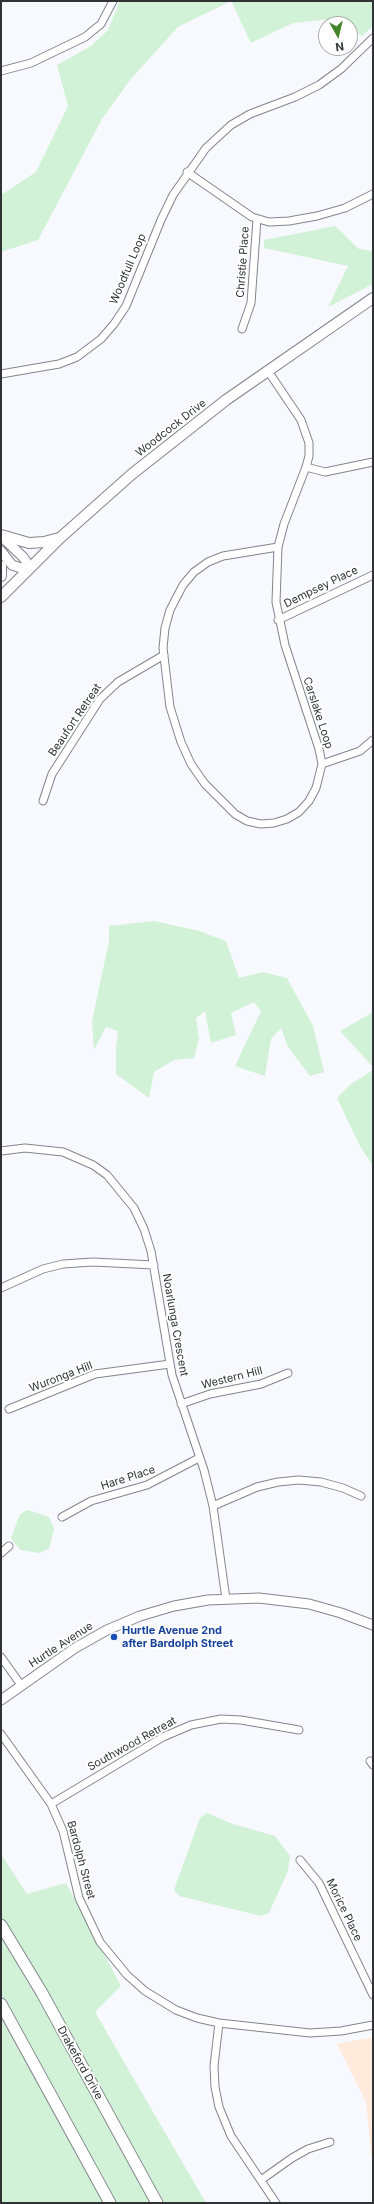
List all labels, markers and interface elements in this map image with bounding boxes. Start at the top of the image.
north arrow [318,16,358,56]
text: N [334,39,345,54]
street label: Christie Place [234,226,252,298]
street label: Woodfull Loop [107,232,149,306]
street label: Woodcock Drive [133,396,209,460]
street label: Dempsey Place [282,563,360,611]
street label: Carslake Loop [300,676,336,750]
street label: Beaufort Retreat [46,681,104,759]
street label: Noarlunga Crescent [159,1273,191,1377]
street label: Wuronga Hill [28,1359,94,1395]
street label: Western Hill [200,1364,264,1392]
street label: Hare Place [99,1463,157,1493]
street label: Hurtle Avenue [27,1619,95,1671]
place label: Hurtle Avenue 2nd after Bardolph Street [122,1624,233,1650]
marker: Hurtle Avenue 2nd after Bardolph Street [109,1632,119,1642]
street label: Southwood Retreat [85,1714,179,1774]
street label: Bardolph Street [64,1819,98,1901]
street label: Morice Place [323,1877,365,1943]
street label: Drakeford Drive [54,2024,106,2102]

